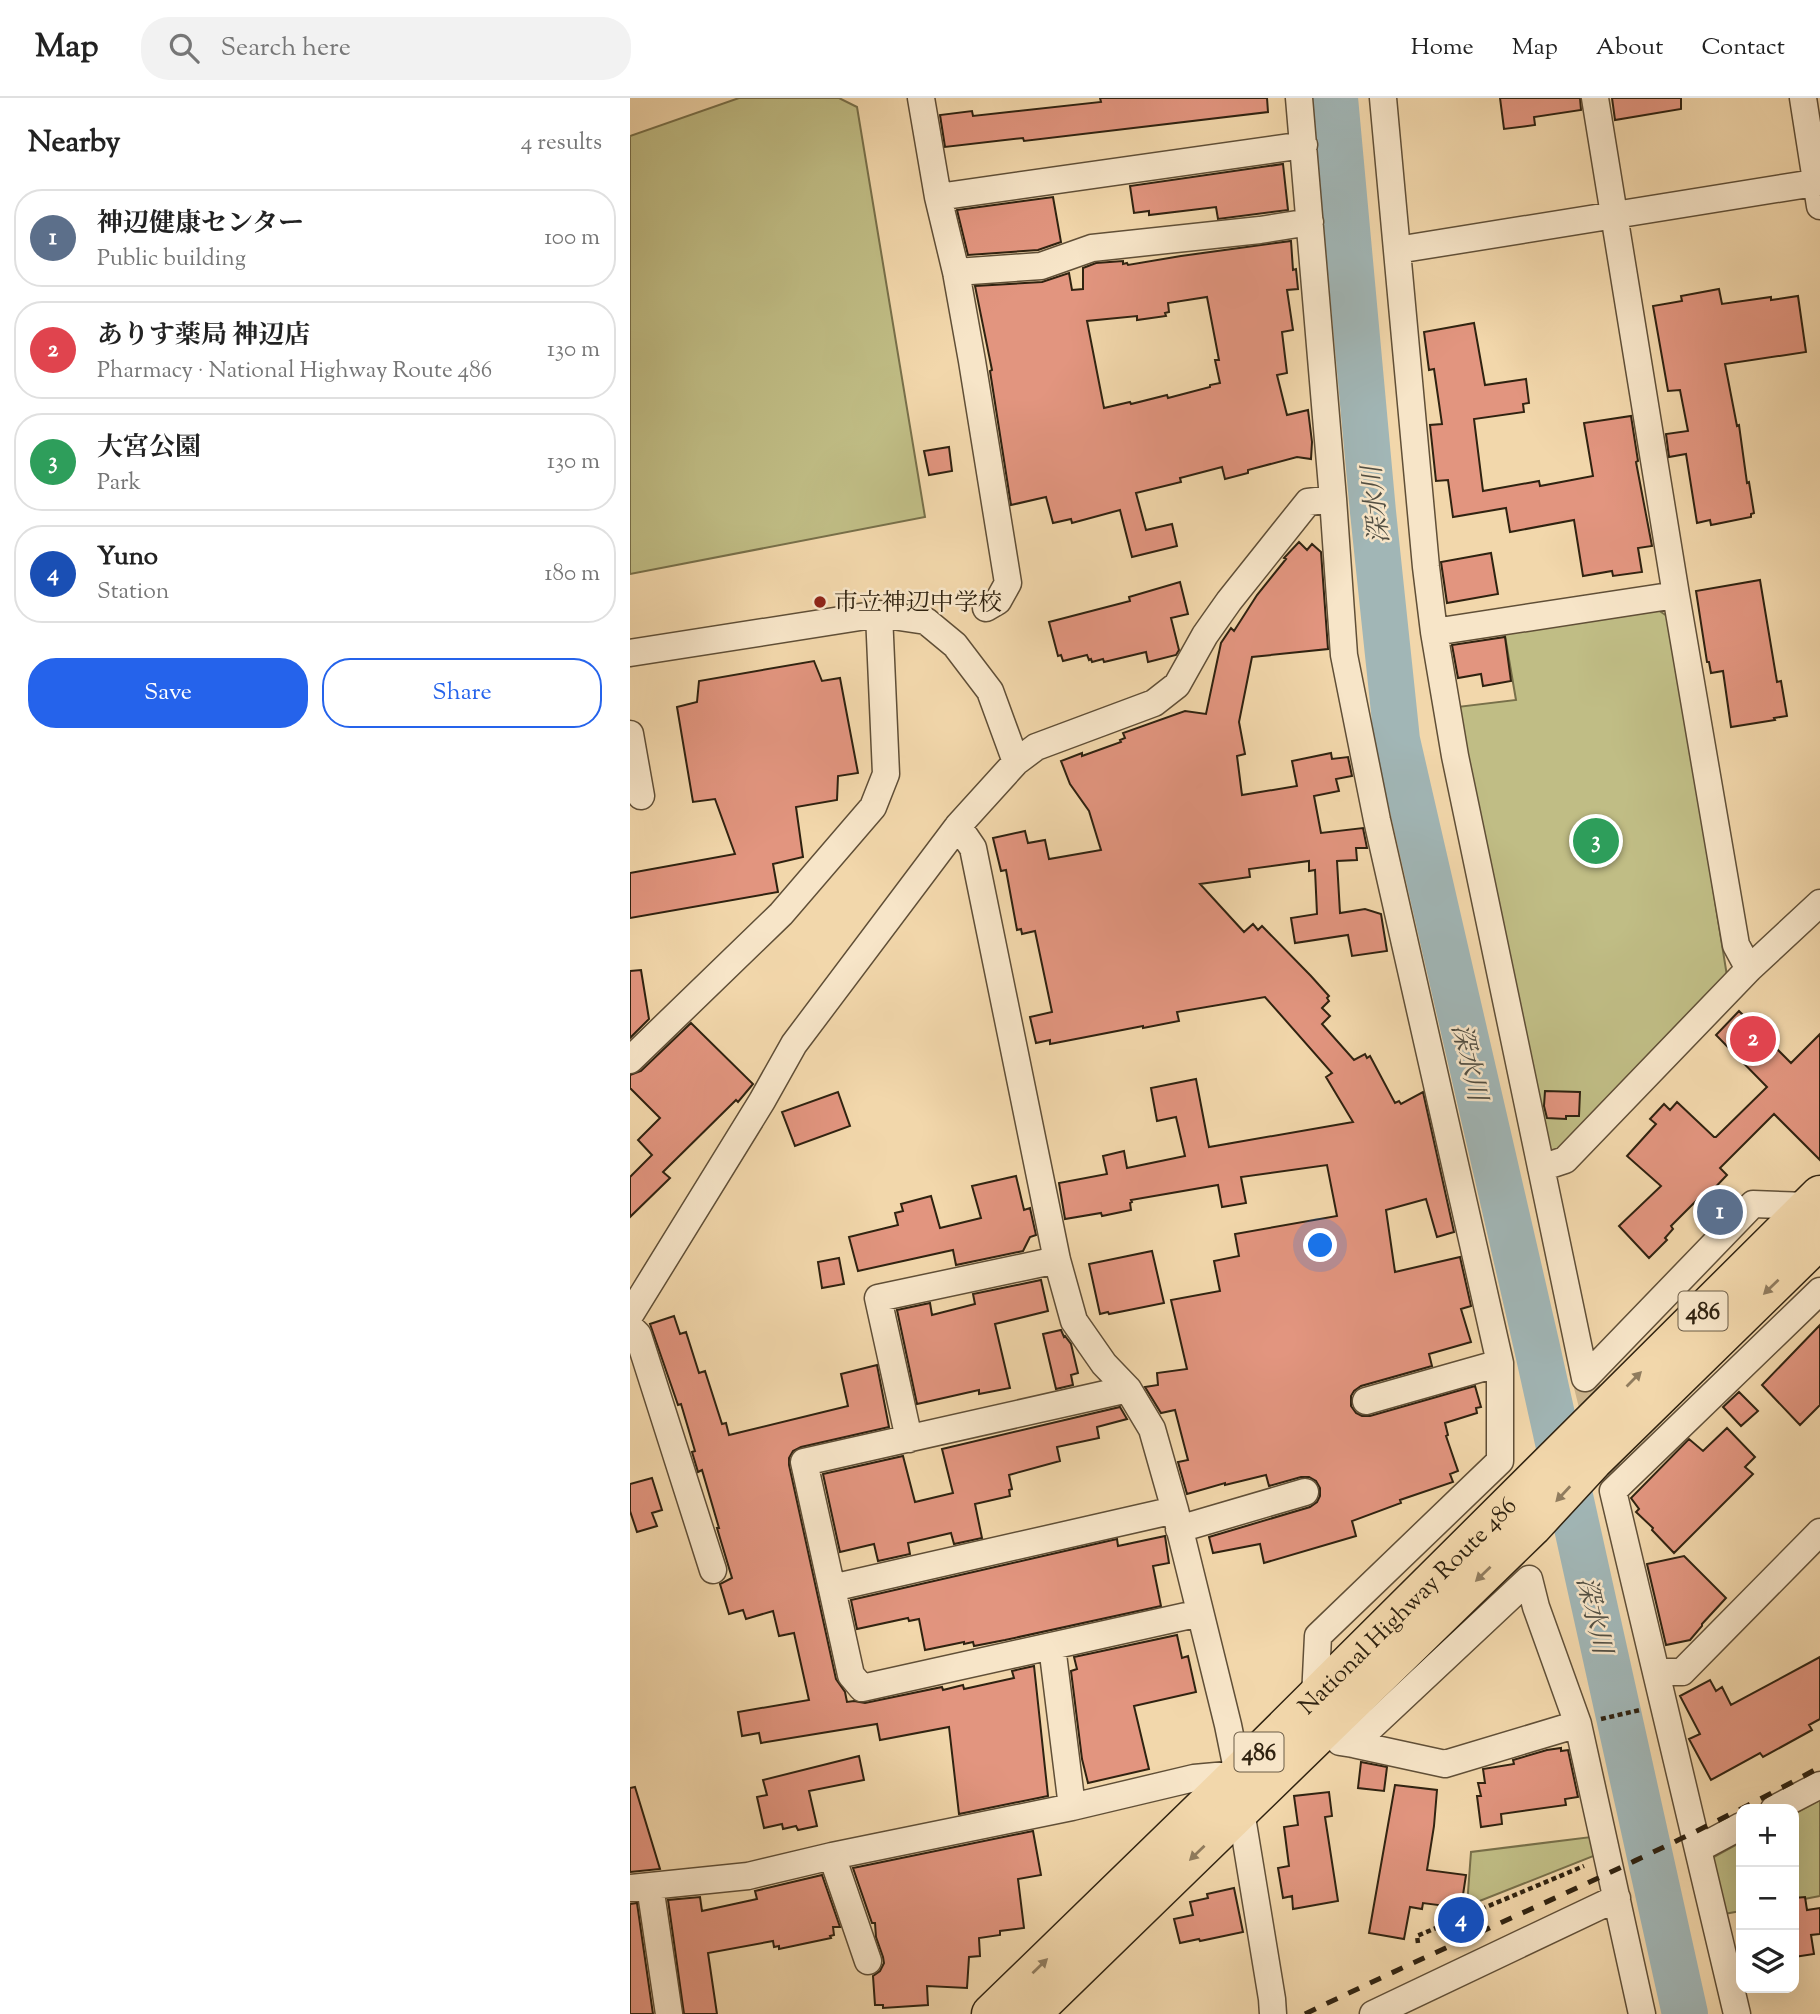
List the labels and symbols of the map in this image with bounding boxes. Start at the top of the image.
water label: 深水川 [1355,461,1400,545]
place label: 市立神辺中学校 [834,587,1002,621]
marker: 市立神辺中学校 [812,594,828,610]
pin: 3 [1573,815,1619,867]
pin: 2 [1730,1013,1776,1065]
water label: 深水川 [1441,1020,1495,1108]
pin: 1 [1697,1186,1743,1238]
your location [1303,1228,1337,1262]
one-way arrow [1763,1278,1780,1295]
road number: 486 [1678,1292,1728,1330]
one-way arrow [1625,1371,1642,1387]
one-way arrow [1555,1485,1571,1502]
street label: National Highway Route 486 [1292,1491,1526,1724]
one-way arrow [1475,1566,1492,1582]
water label: 深水川 [1566,1573,1620,1661]
road number: 486 [1234,1732,1284,1772]
one-way arrow [1189,1844,1206,1861]
pin: 4 [1438,1894,1484,1946]
one-way arrow [1031,1959,1048,1975]

